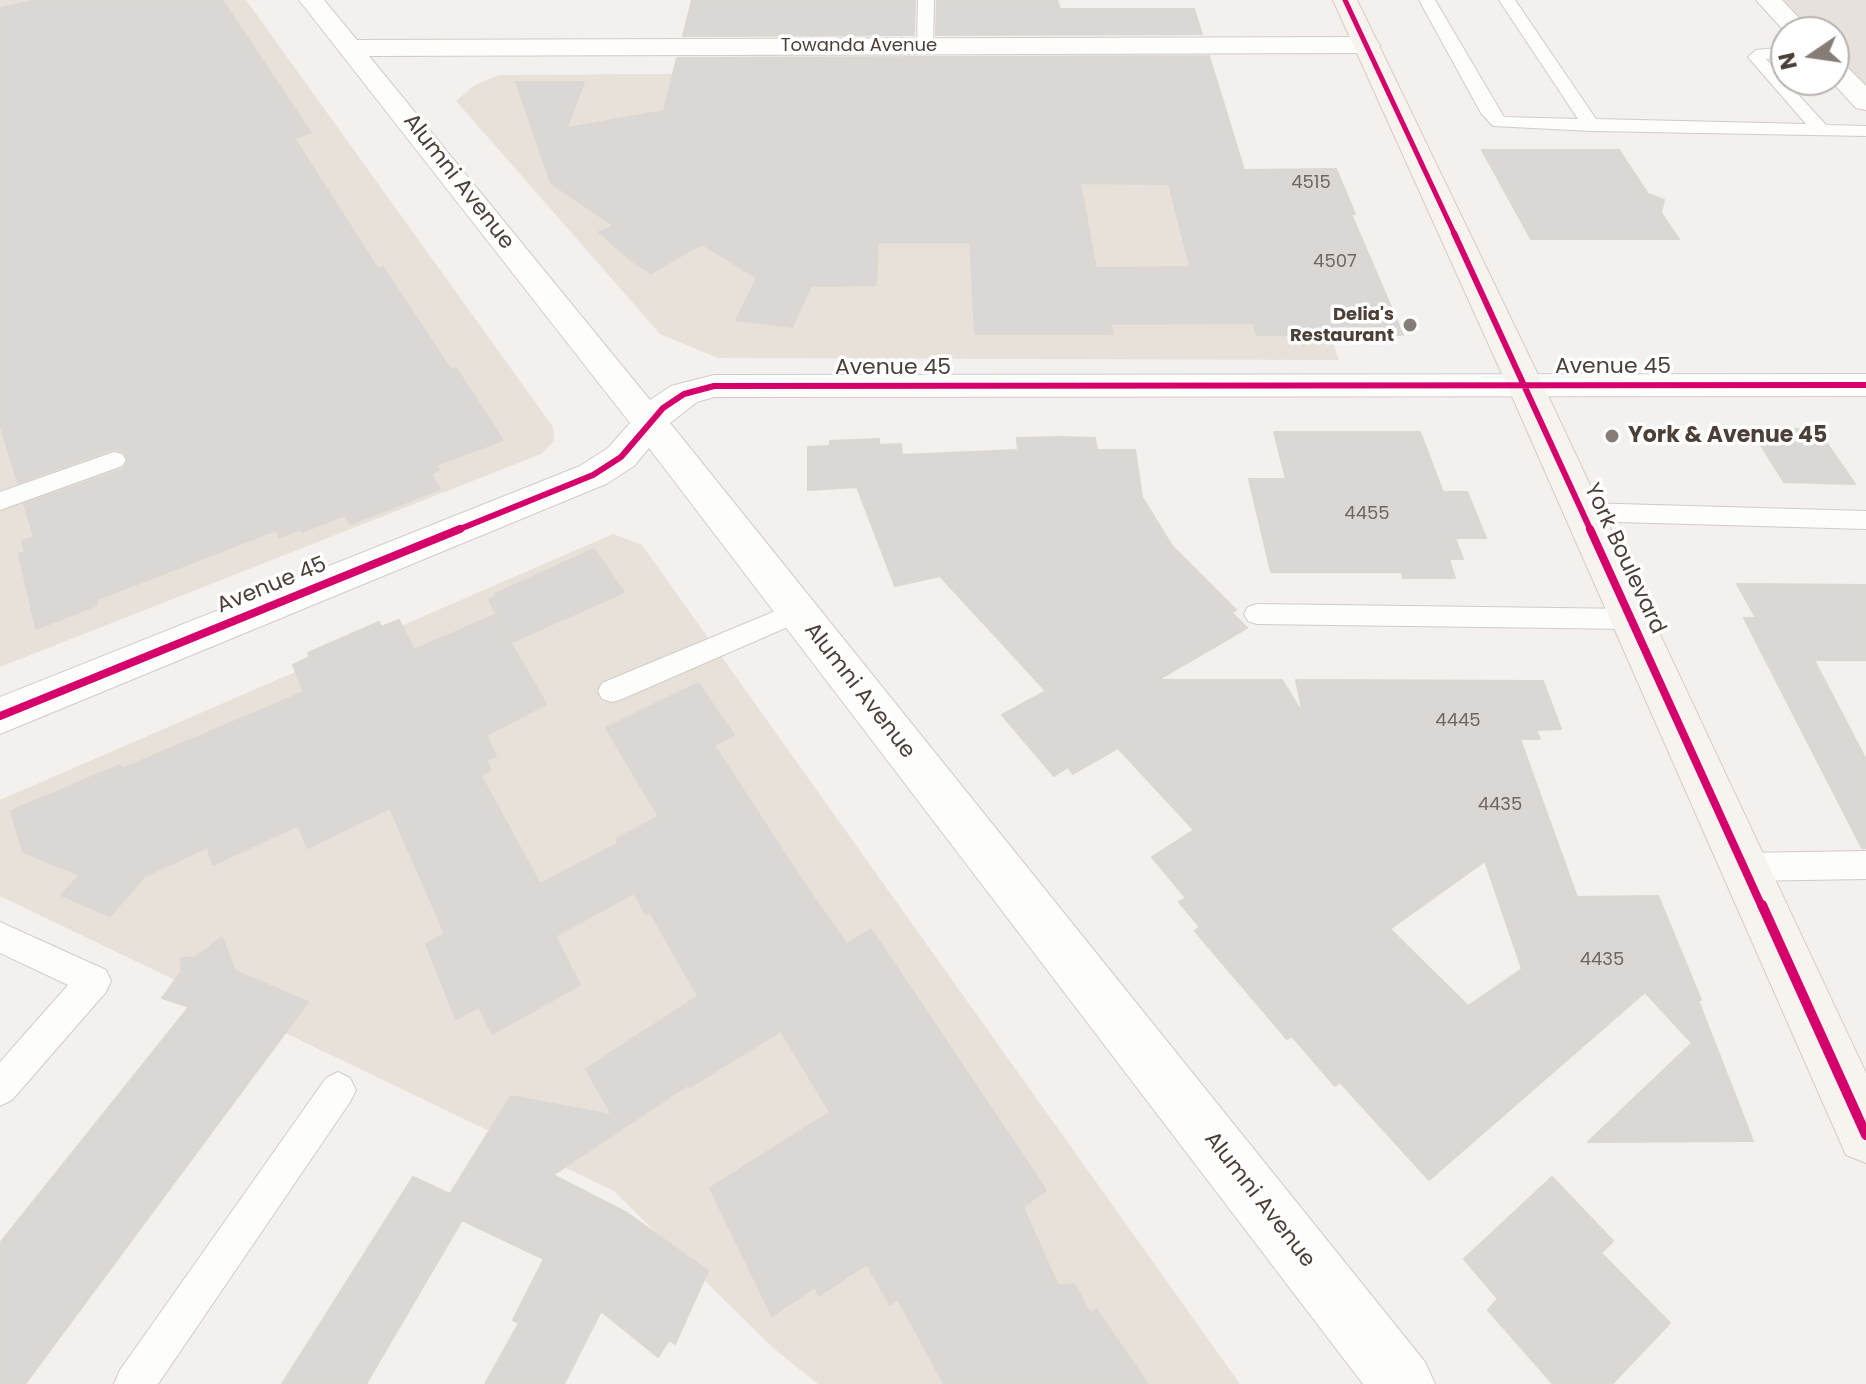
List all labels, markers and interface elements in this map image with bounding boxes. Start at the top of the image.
north arrow [1770,16,1850,96]
street label: Towanda Avenue [781,35,937,57]
text: N [1771,50,1805,73]
street label: Alumni Avenue [397,109,519,255]
house number: 4515 [1291,172,1331,194]
house number: 4507 [1313,251,1357,273]
place label: Delia's Restaurant [1290,304,1394,346]
marker: Delia's Restaurant [1401,316,1419,334]
street label: Avenue 45 [1555,354,1671,380]
street label: Avenue 45 [835,355,951,381]
place label: York & Avenue 45 [1628,423,1827,449]
marker: York & Avenue 45 [1603,427,1621,445]
street label: York Boulevard [1578,479,1670,639]
house number: 4455 [1344,503,1390,525]
street label: Avenue 45 [213,552,331,620]
street label: Alumni Avenue [798,618,920,764]
house number: 4445 [1435,710,1481,732]
house number: 4435 [1478,794,1522,816]
house number: 4435 [1580,949,1624,971]
street label: Alumni Avenue [1198,1127,1320,1273]

